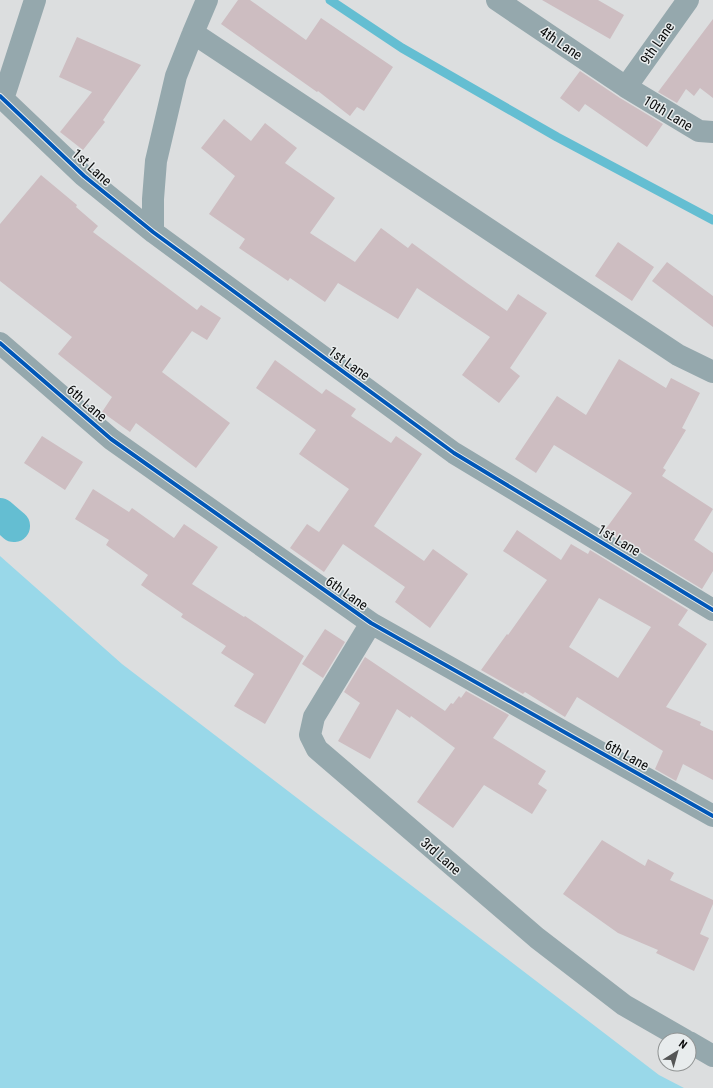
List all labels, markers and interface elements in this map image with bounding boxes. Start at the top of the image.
street label: 9th Lane [637,19,677,67]
street label: 4th Lane [537,23,586,63]
street label: 10th Lane [640,92,696,134]
street label: 1st Lane [69,145,115,189]
street label: 1st Lane [325,343,373,384]
street label: 6th Lane [64,381,111,425]
street label: 1st Lane [595,521,644,559]
street label: 6th Lane [323,573,371,613]
street label: 6th Lane [602,736,652,774]
street label: 3rd Lane [418,834,465,878]
north arrow [657,1032,697,1072]
text: N [676,1037,690,1052]

